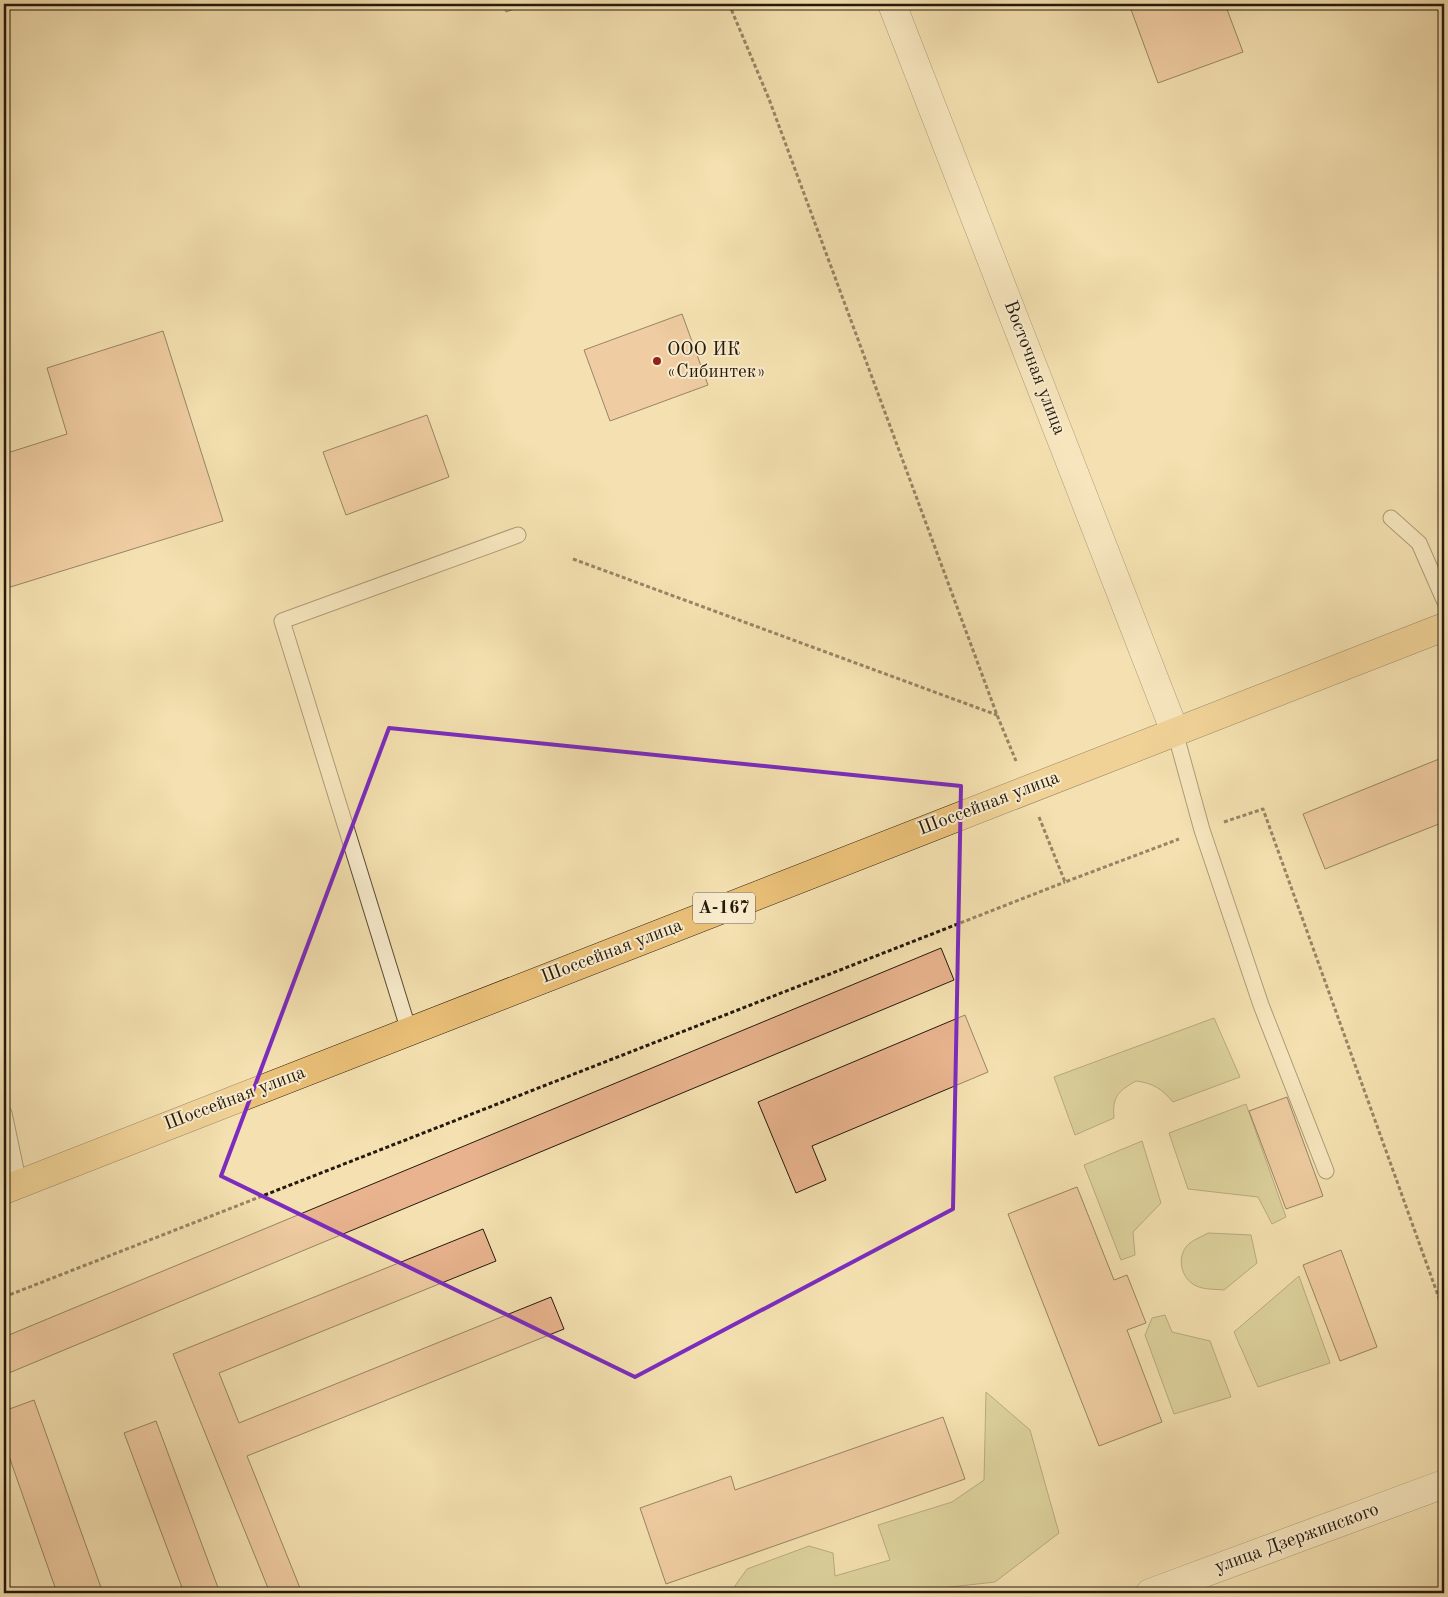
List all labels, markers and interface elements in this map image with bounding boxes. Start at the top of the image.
street label: Восточная улица [1000,298,1069,438]
place label: ООО ИК «Сибинтек» [667,341,766,382]
marker: ООО ИК «Сибинтек» [651,355,663,367]
street label: Шоссейная улица [916,768,1063,840]
road number: А-167 [693,892,755,924]
street label: Шоссейная улица [539,916,686,988]
street label: Шоссейная улица [162,1063,309,1135]
street label: улица Дзержинского [1212,1500,1382,1578]

